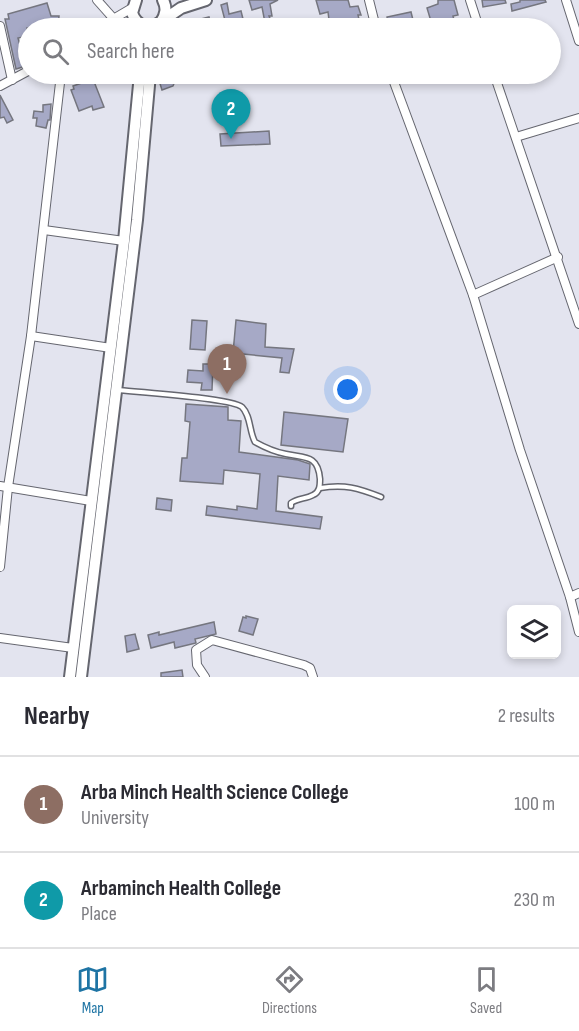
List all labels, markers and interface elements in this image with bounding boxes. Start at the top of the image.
search box [18,18,561,84]
icon: search [39,35,72,68]
text: Search here [87,38,174,65]
pin: 2 [212,90,250,139]
pin: 1 [208,344,246,394]
your location [333,375,362,404]
map controls [507,605,561,659]
button: layers [507,605,561,659]
text: Nearby [24,701,90,732]
text: 2 results [498,704,555,728]
text: Arba Minch Health Science College [81,779,349,806]
text: 1 [40,792,47,816]
text: 100 m [514,792,555,816]
text: University [81,806,149,830]
text: Arbaminch Health College [81,875,281,902]
text: 2 [39,888,48,912]
text: 230 m [513,888,555,912]
text: Place [81,902,117,926]
tab: Map [76,963,109,1018]
tab: Directions [262,963,317,1018]
tab: Saved [470,963,503,1018]

